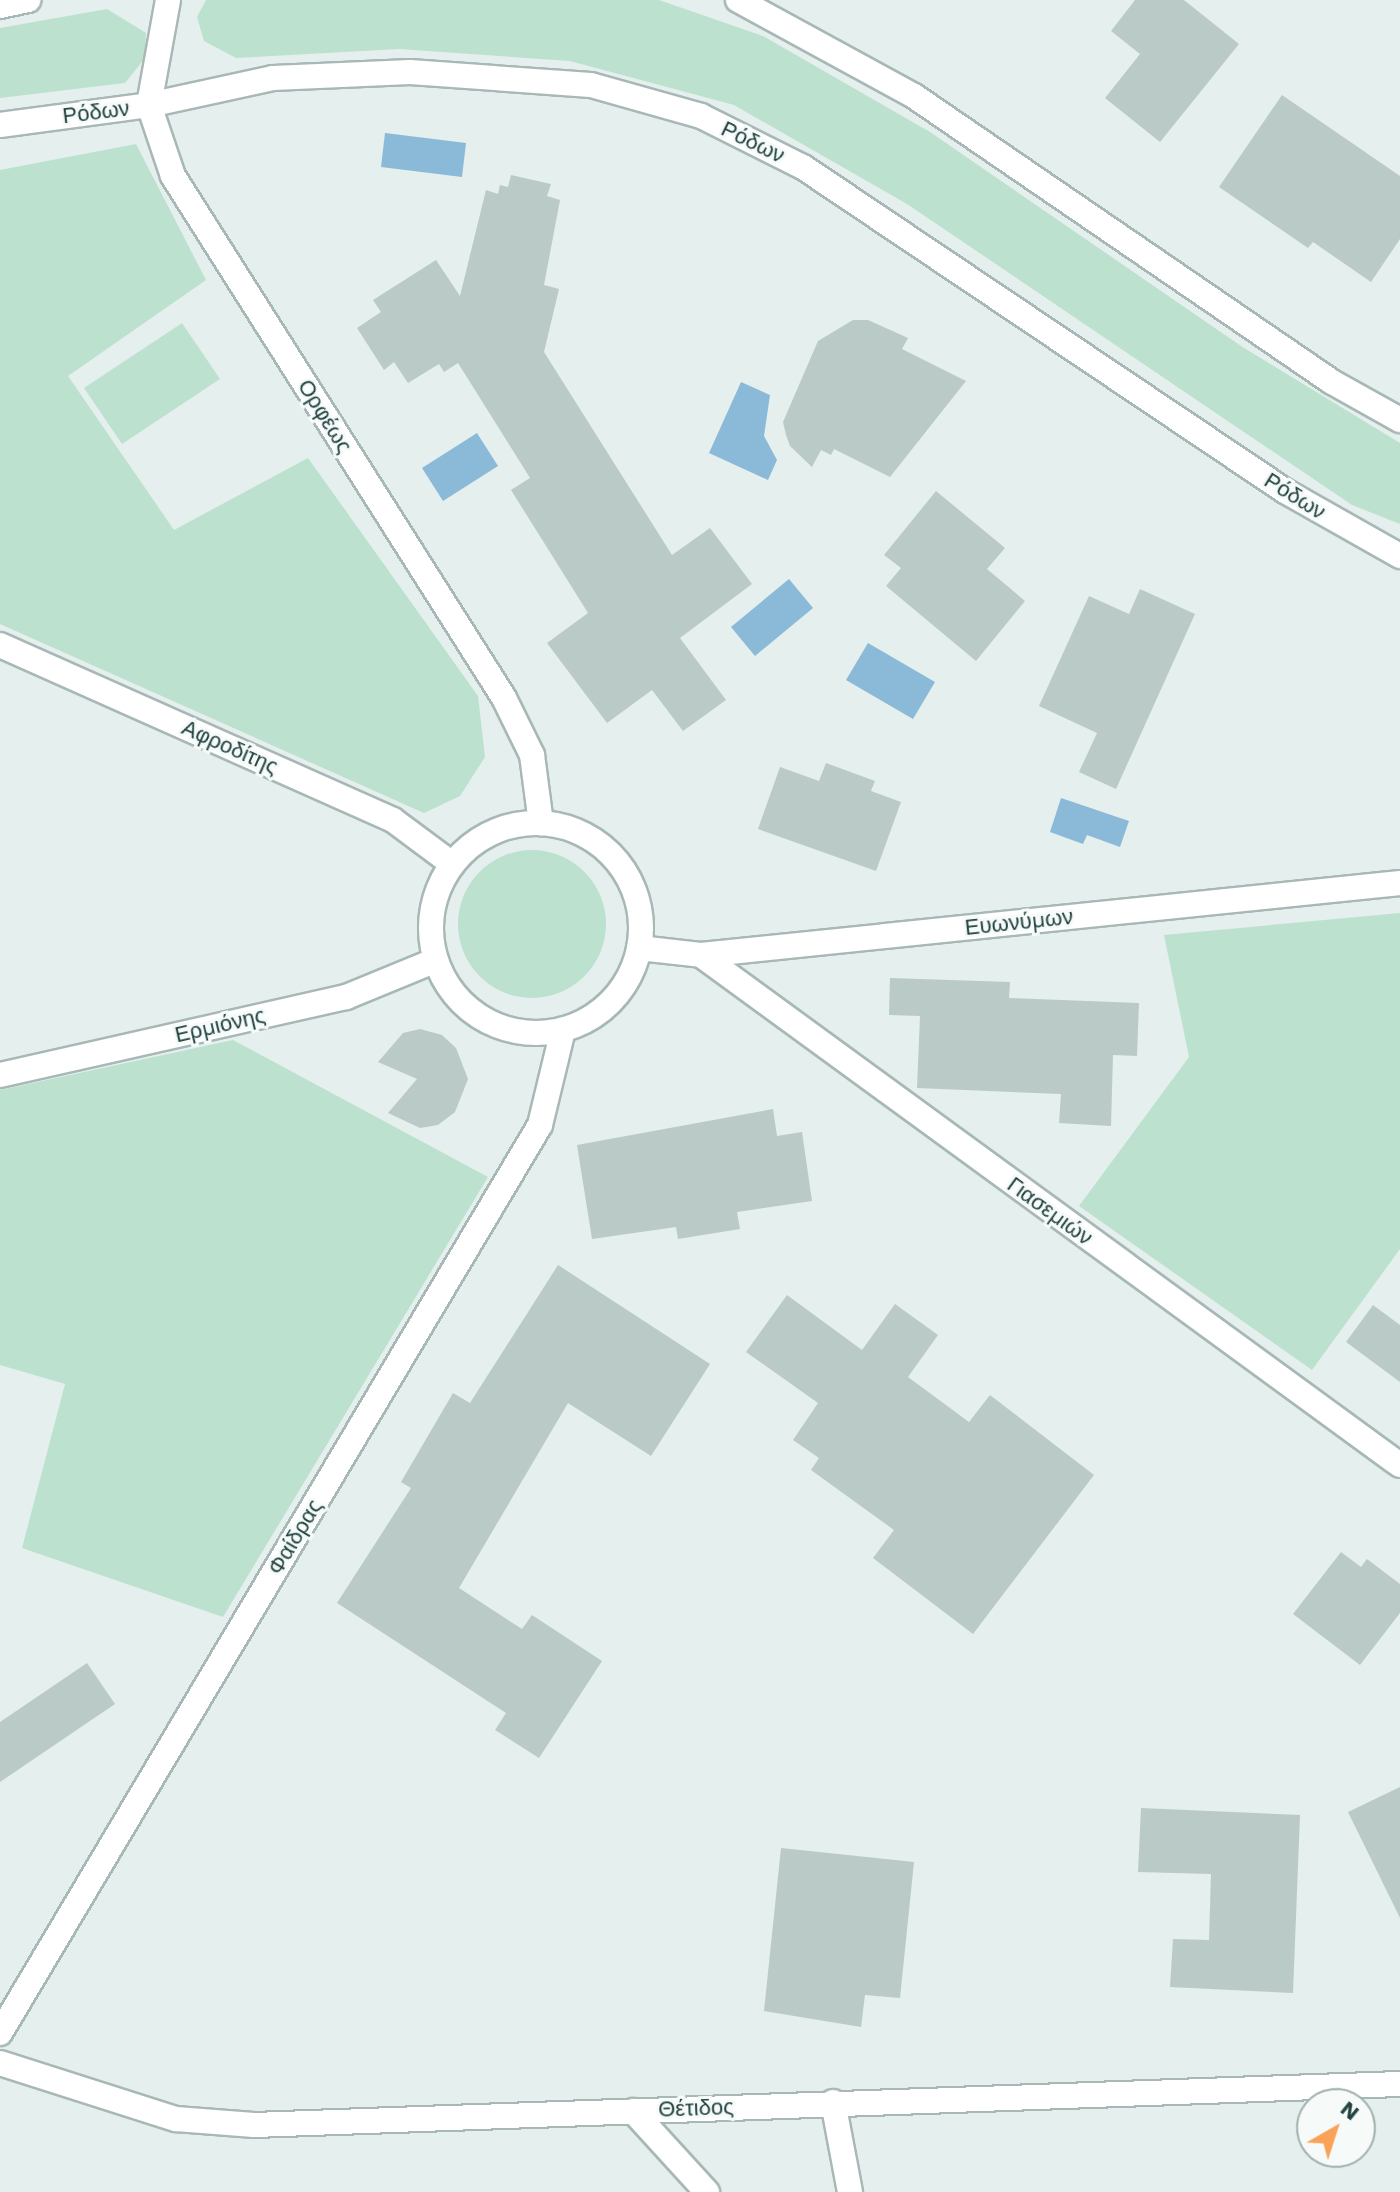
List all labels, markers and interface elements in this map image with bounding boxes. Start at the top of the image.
street label: Ρόδων [61,95,131,129]
street label: Ρόδων [717,115,789,169]
street label: Ορφέως [292,374,358,458]
street label: Ρόδων [1259,467,1331,525]
street label: Αφροδίτης [178,714,282,780]
street label: Ευωνύμων [964,903,1074,941]
street label: Ερμιόνης [172,1002,268,1048]
street label: Γιασεμιών [1002,1171,1098,1251]
street label: Φαίδρας [262,1495,328,1579]
north arrow [1296,2088,1376,2168]
street label: Θέτιδος [658,2093,734,2123]
text: N [1336,2096,1364,2125]

